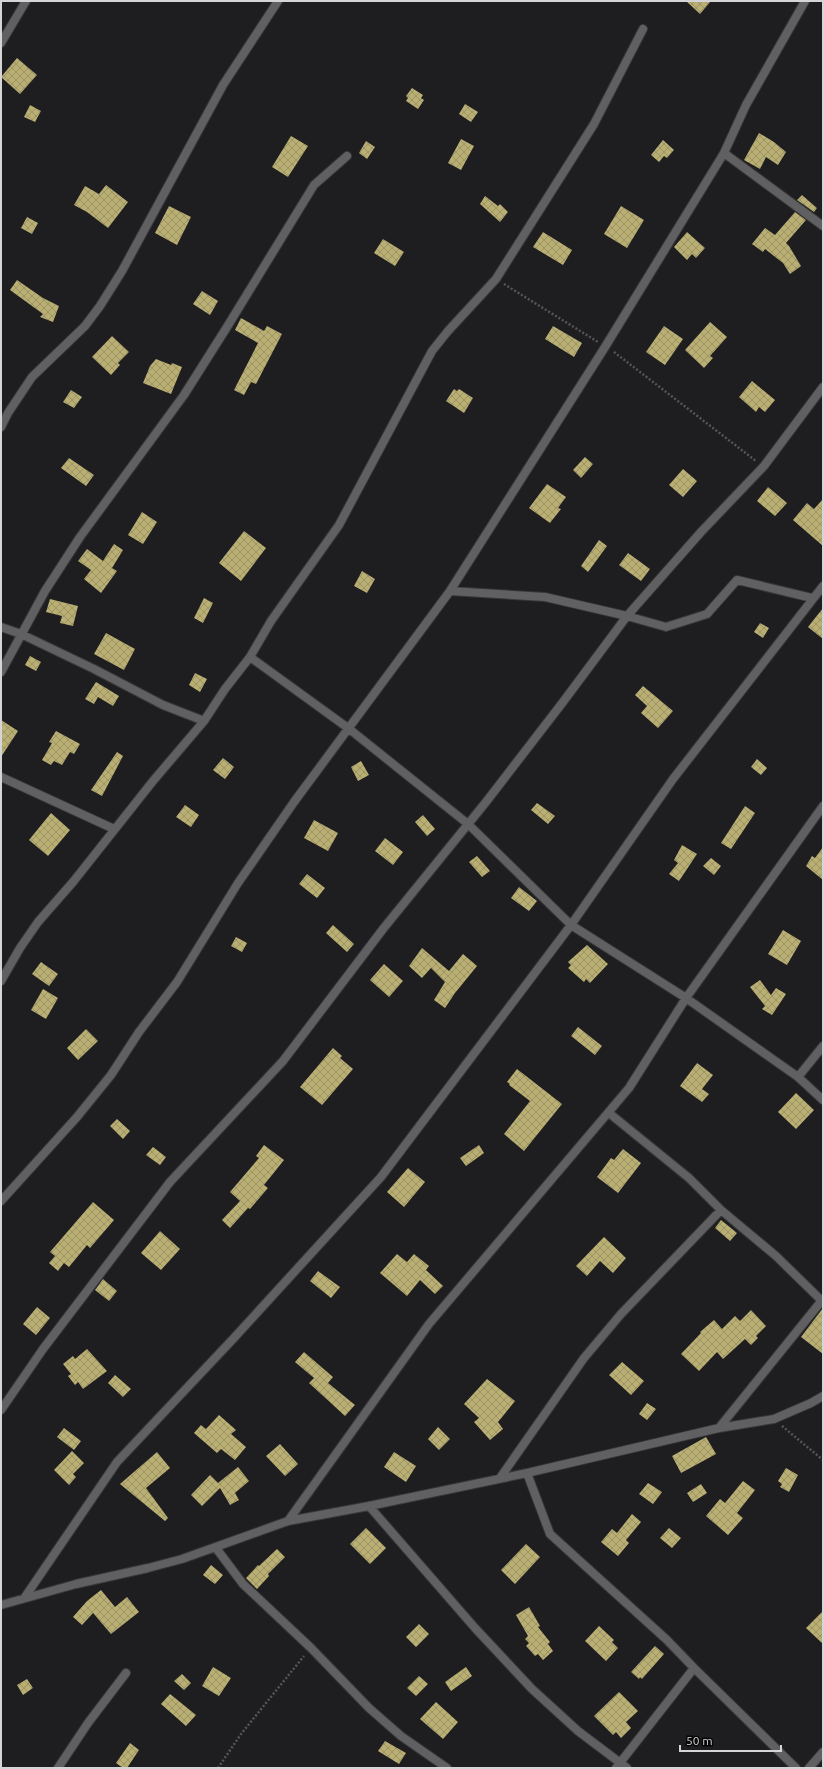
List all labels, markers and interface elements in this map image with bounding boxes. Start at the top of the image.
scale bar [680,1727,781,1753]
text: 50 m [686,1734,713,1747]

